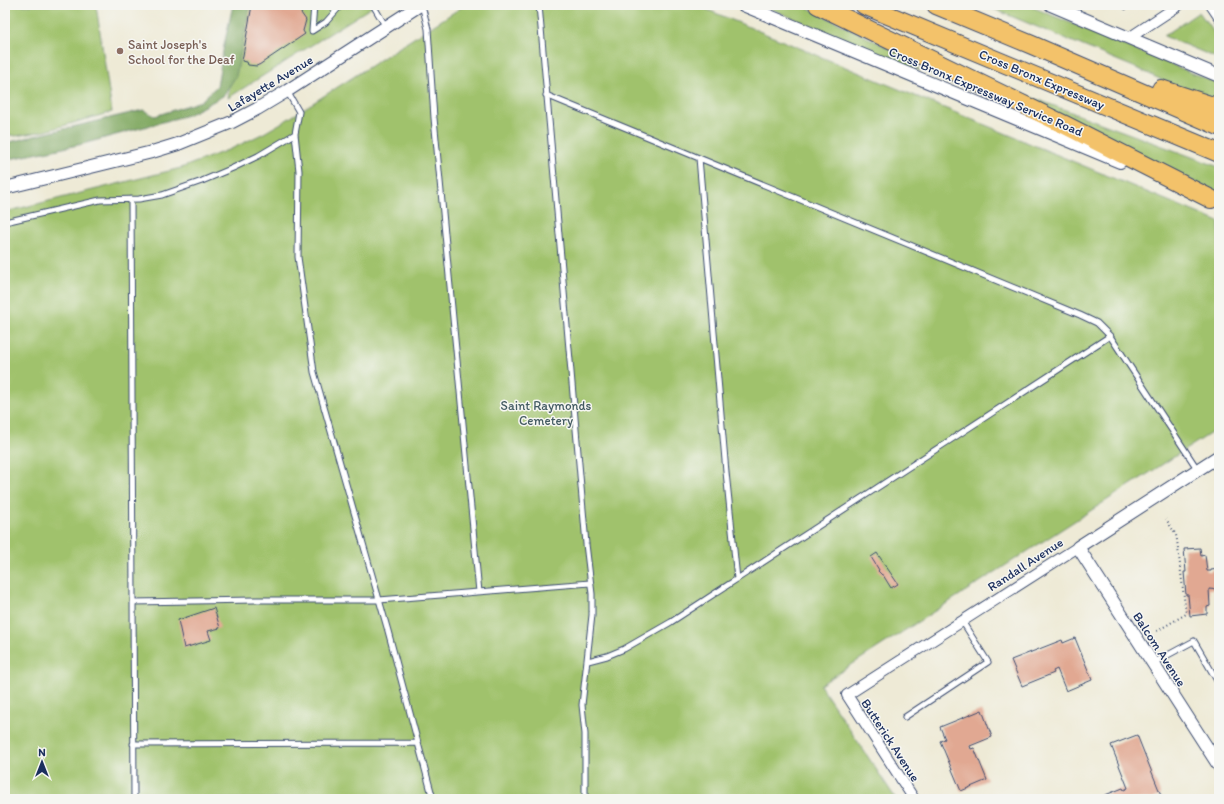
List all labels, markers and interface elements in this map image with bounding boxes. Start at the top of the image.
place label: Saint Joseph's School for the Deaf [128,37,235,67]
street label: Cross Bronx Expressway Service Road [887,44,1085,139]
marker: Saint Joseph's School for the Deaf [115,46,125,56]
street label: Cross Bronx Expressway [977,46,1107,113]
street label: Lafayette Avenue [225,52,316,115]
park label: Saint Raymonds Cemetery [501,398,592,428]
street label: Randall Avenue [985,534,1066,594]
street label: Balcom Avenue [1130,609,1189,689]
street label: Butterick Avenue [858,696,923,784]
north arrow [22,742,62,782]
text: N [38,746,46,759]

